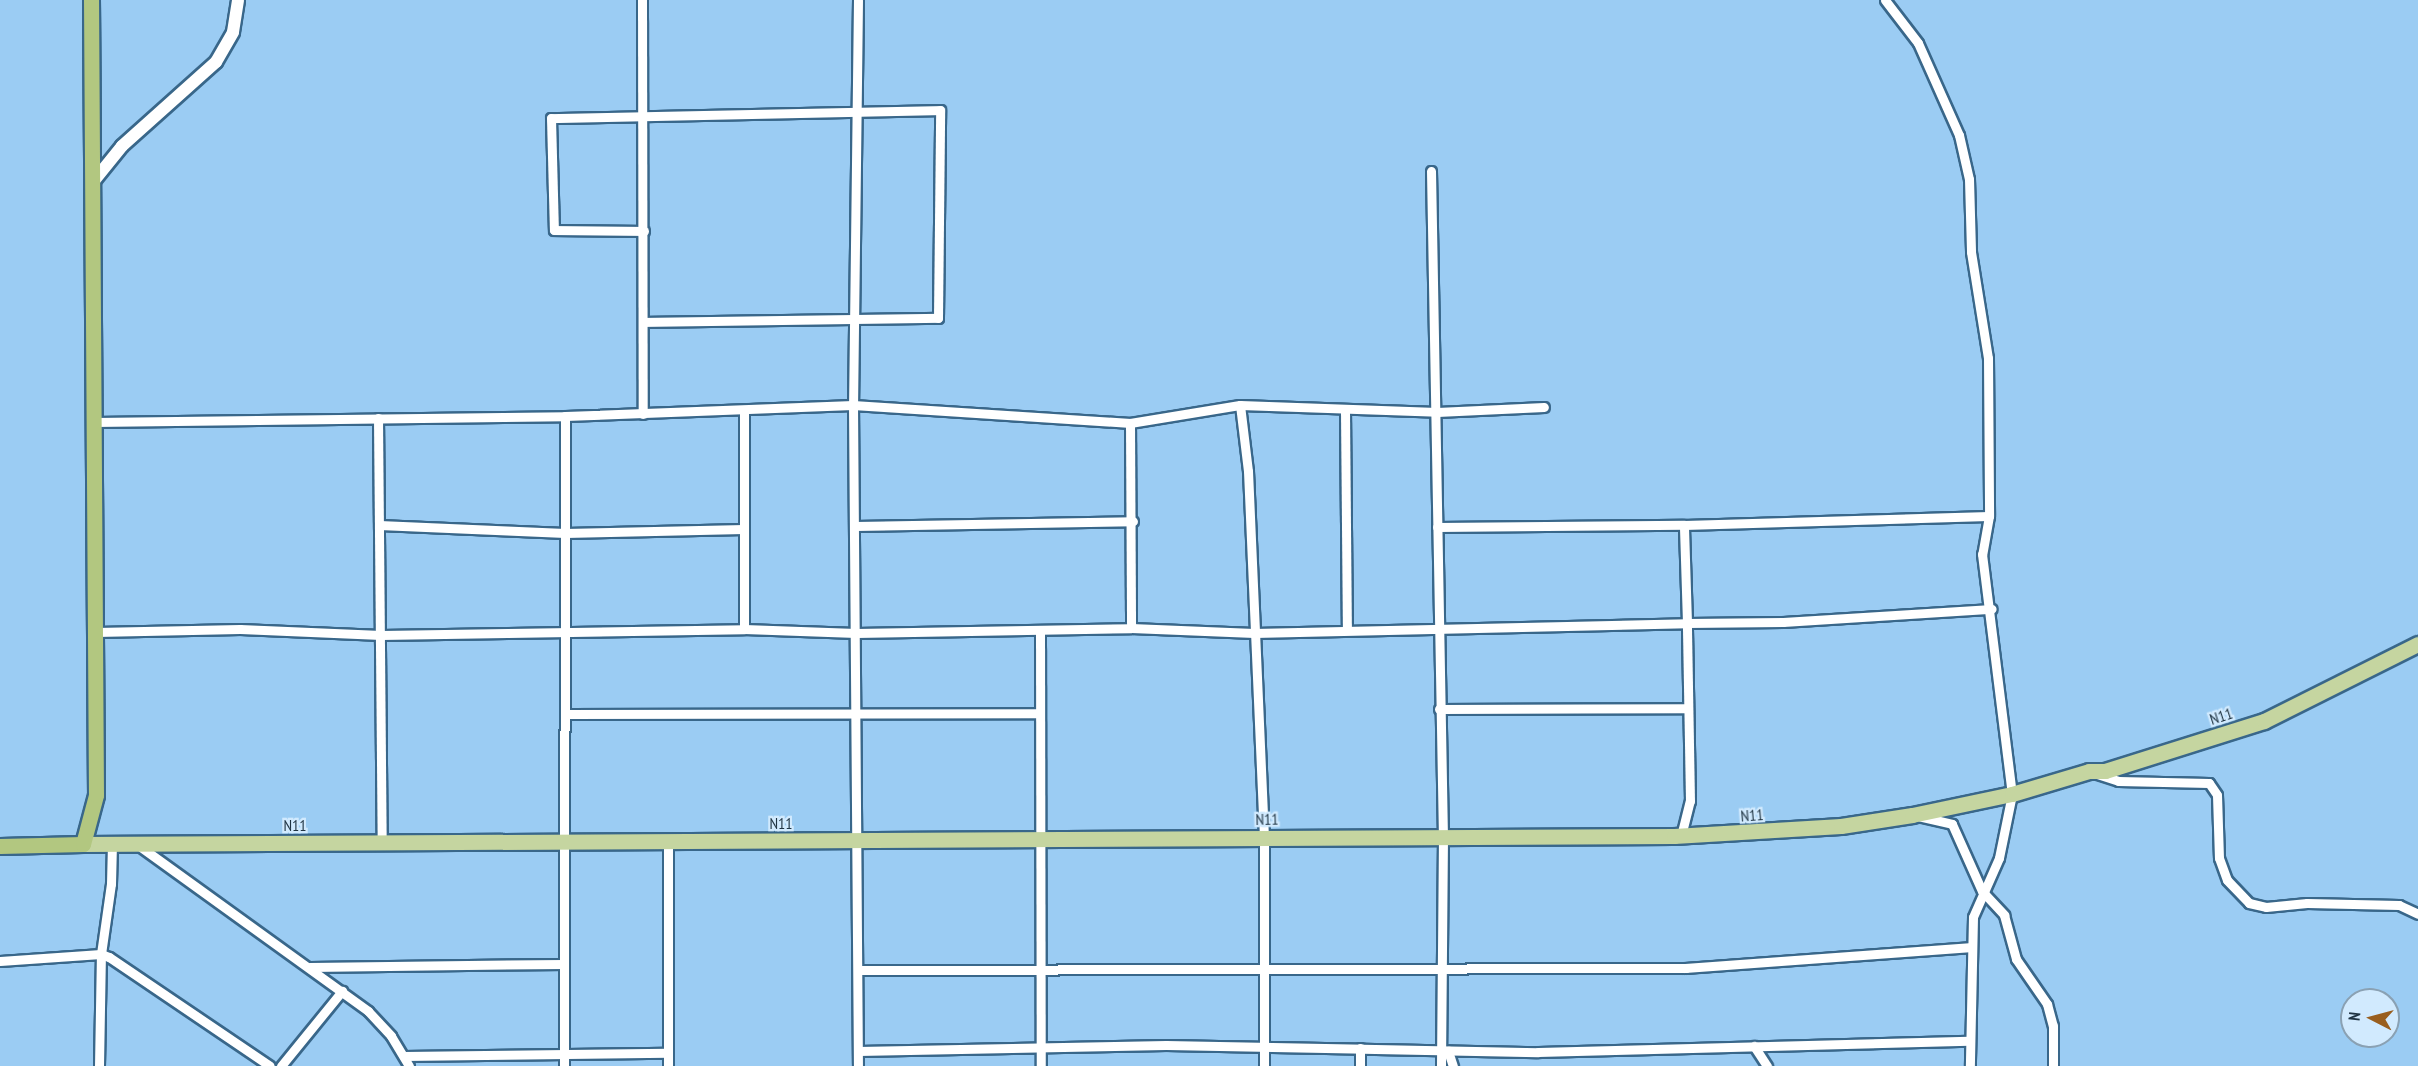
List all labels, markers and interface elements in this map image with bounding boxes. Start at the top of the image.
street label: N11 [2207,703,2235,729]
street label: N11 [1740,805,1764,825]
street label: N11 [1255,809,1279,829]
street label: N11 [769,813,793,833]
street label: N11 [283,815,307,835]
north arrow [2340,988,2400,1048]
text: N [2344,1011,2364,1022]

